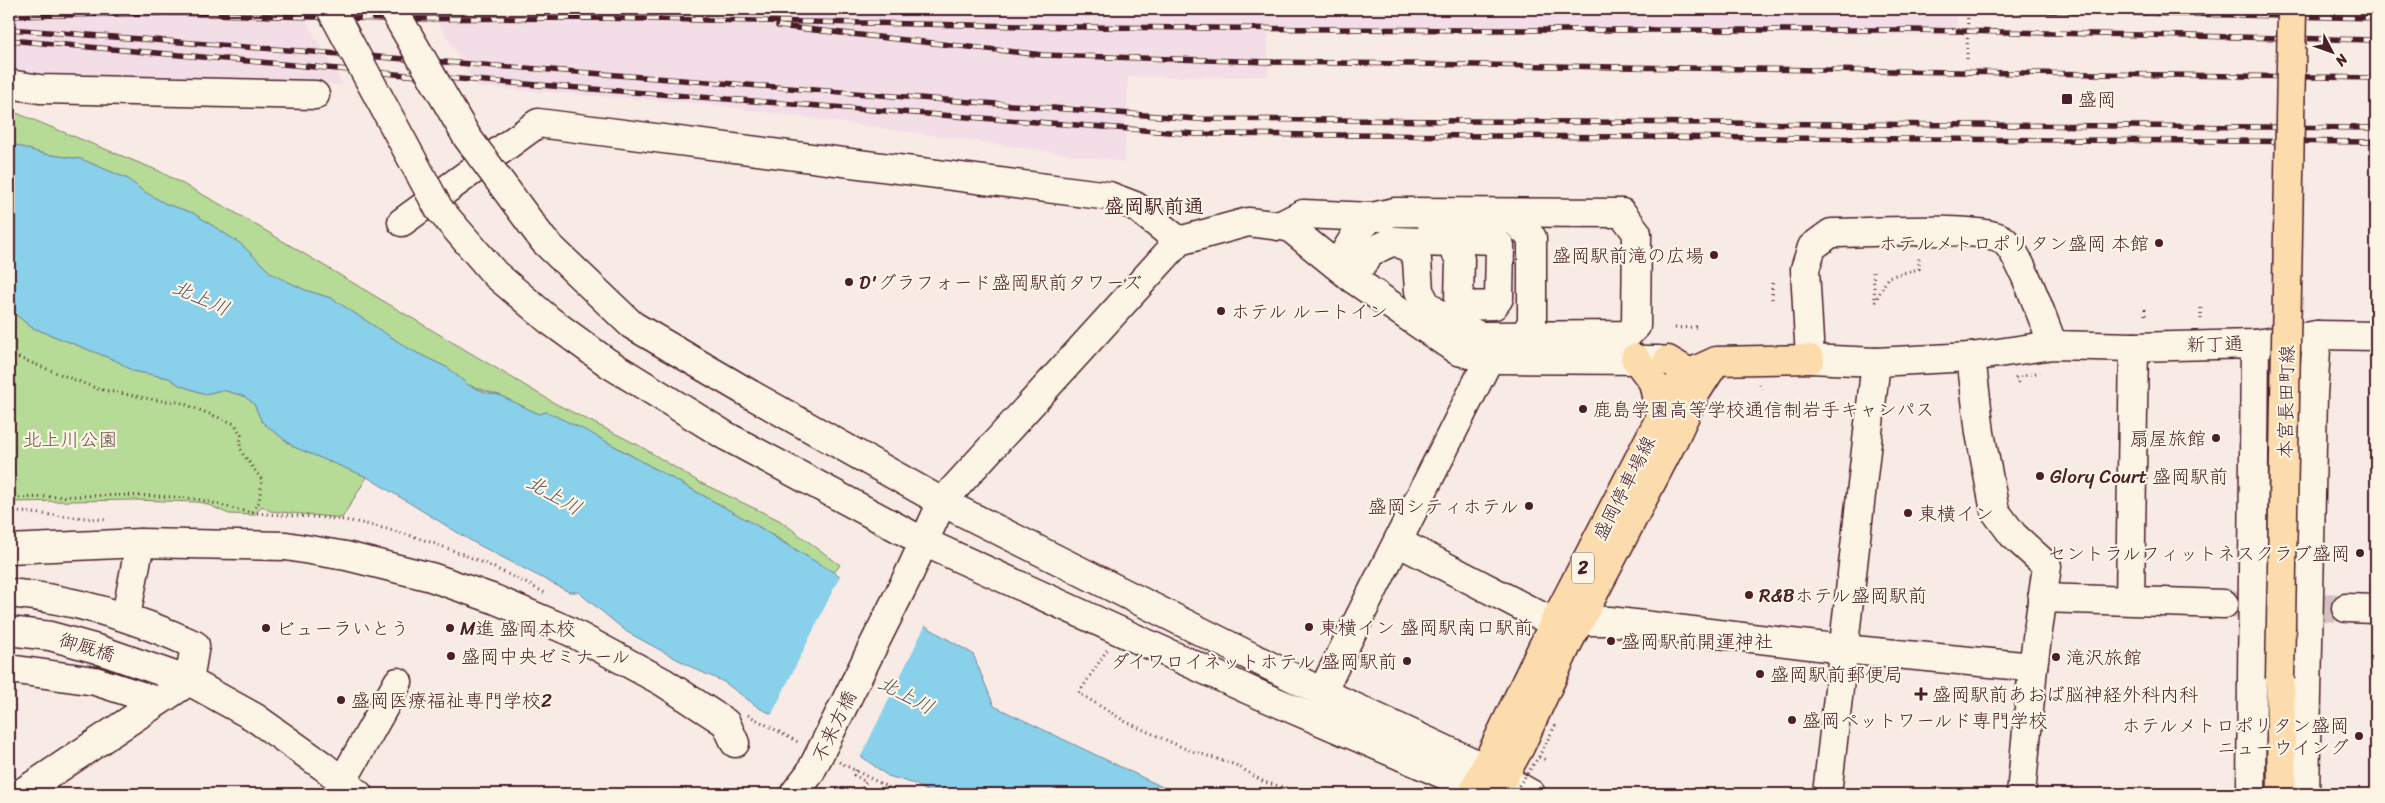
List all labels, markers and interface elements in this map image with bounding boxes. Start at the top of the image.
north arrow [2308,28,2358,78]
text: N [2329,48,2355,72]
place label: 盛岡 [2078,83,2116,116]
marker: 盛岡 [2060,92,2074,106]
district label: 盛岡駅前通 [1104,189,1204,224]
place label: ホテルメトロポリタン盛岡 本館 [1879,227,2149,260]
marker: ホテルメトロポリタン盛岡 本館 [2153,237,2165,249]
place label: 盛岡駅前滝の広場 [1552,239,1704,272]
marker: 盛岡駅前滝の広場 [1708,249,1720,261]
place label: D'グラフォード盛岡駅前タワーズ [859,266,1142,299]
water label: 北上川 [166,270,236,326]
marker: D'グラフォード盛岡駅前タワーズ [843,276,855,288]
place label: ホテル ルートイン [1231,295,1388,328]
marker: ホテル ルートイン [1215,305,1227,317]
street label: 新丁通 [2186,327,2244,361]
street label: 本宮長田町線 [2269,345,2303,459]
place label: 鹿島学園高等学校通信制岩手キャンパス [1593,393,1934,426]
marker: 鹿島学園高等学校通信制岩手キャンパス [1577,403,1589,415]
place label: 扇屋旅館 [2130,422,2206,455]
park label: 北上川公園 [22,423,118,456]
street label: 盛岡停車場線 [1583,430,1665,546]
marker: 扇屋旅館 [2210,432,2222,444]
place label: Glory Court 盛岡駅前 [2050,460,2228,493]
water label: 北上川 [519,465,589,525]
marker: Glory Court 盛岡駅前 [2034,470,2046,482]
place label: 盛岡シティホテル [1368,490,1519,523]
place label: 東横イン [1918,497,1994,530]
marker: 盛岡シティホテル [1523,500,1535,512]
marker: 東横イン [1902,507,1914,519]
place label: セントラルフィットネスクラブ盛岡 [2047,537,2350,570]
marker: セントラルフィットネスクラブ盛岡 [2354,547,2366,559]
road number: 2 [1572,552,1594,584]
place label: R&Bホテル盛岡駅前 [1759,579,1927,612]
marker: R&Bホテル盛岡駅前 [1743,589,1755,601]
place label: 東横イン 盛岡駅南口駅前 [1319,611,1533,644]
place label: ビューラいとう [276,612,409,645]
place label: M進 盛岡本校 [460,612,575,645]
marker: 東横イン 盛岡駅南口駅前 [1303,621,1315,633]
marker: ビューラいとう [260,622,272,634]
marker: M進 盛岡本校 [444,622,456,634]
street label: 御厩橋 [55,623,119,671]
place label: 盛岡駅前開運神社 [1621,625,1773,658]
marker: 盛岡駅前開運神社 [1605,635,1617,647]
place label: 盛岡中央ゼミナール [461,640,630,673]
place label: 滝沢旅館 [2066,641,2142,674]
place label: ダイワロイネットホテル 盛岡駅前 [1110,645,1397,678]
marker: 盛岡中央ゼミナール [445,650,457,662]
marker: 滝沢旅館 [2050,651,2062,663]
marker: ダイワロイネットホテル 盛岡駅前 [1401,655,1413,667]
place label: 盛岡駅前郵便局 [1770,658,1903,691]
water label: 北上川 [871,665,941,725]
marker: 盛岡駅前郵便局 [1754,668,1766,680]
place label: 盛岡駅前あおば脳神経外科内科 [1932,678,2198,711]
place label: 盛岡医療福祉専門学校2 [351,684,552,717]
street label: 不来方橋 [803,685,865,767]
marker: 盛岡駅前あおば脳神経外科内科 [1914,687,1928,701]
marker: 盛岡医療福祉専門学校2 [335,694,347,706]
place label: 盛岡ペットワールド専門学校 [1802,704,2048,737]
place label: ホテルメトロポリタン盛岡 ニューウイング [2122,709,2349,764]
marker: 盛岡ペットワールド専門学校 [1786,714,1798,726]
marker: ホテルメトロポリタン盛岡 ニューウイング [2353,730,2365,742]

